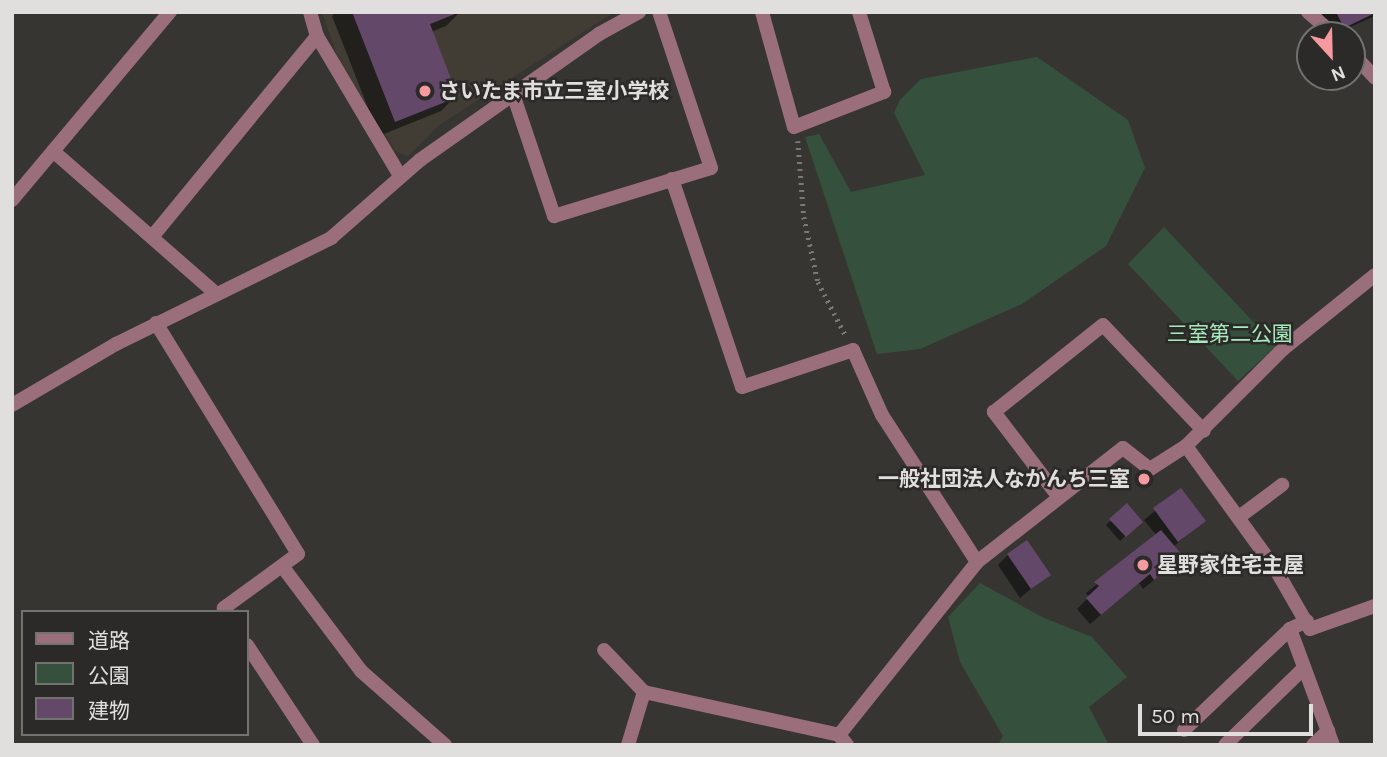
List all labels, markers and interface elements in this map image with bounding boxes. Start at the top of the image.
north arrow [1296,21,1366,91]
text: N [1328,61,1349,86]
place label: さいたま市立三室小学校 [439,78,670,104]
marker: さいたま市立三室小学校 [417,83,433,99]
park label: 三室第二公園 [1167,321,1293,347]
place label: 一般社団法人なかんち三室 [878,466,1130,492]
marker: 一般社団法人なかんち三室 [1136,471,1152,487]
place label: 星野家住宅主屋 [1157,552,1304,578]
marker: 星野家住宅主屋 [1135,557,1151,573]
legend [21,610,248,736]
text: 道路 [88,629,130,653]
text: 公園 [88,664,130,688]
scale bar [1142,690,1317,734]
text: 建物 [88,699,130,723]
text: 50 m [1151,704,1200,728]

